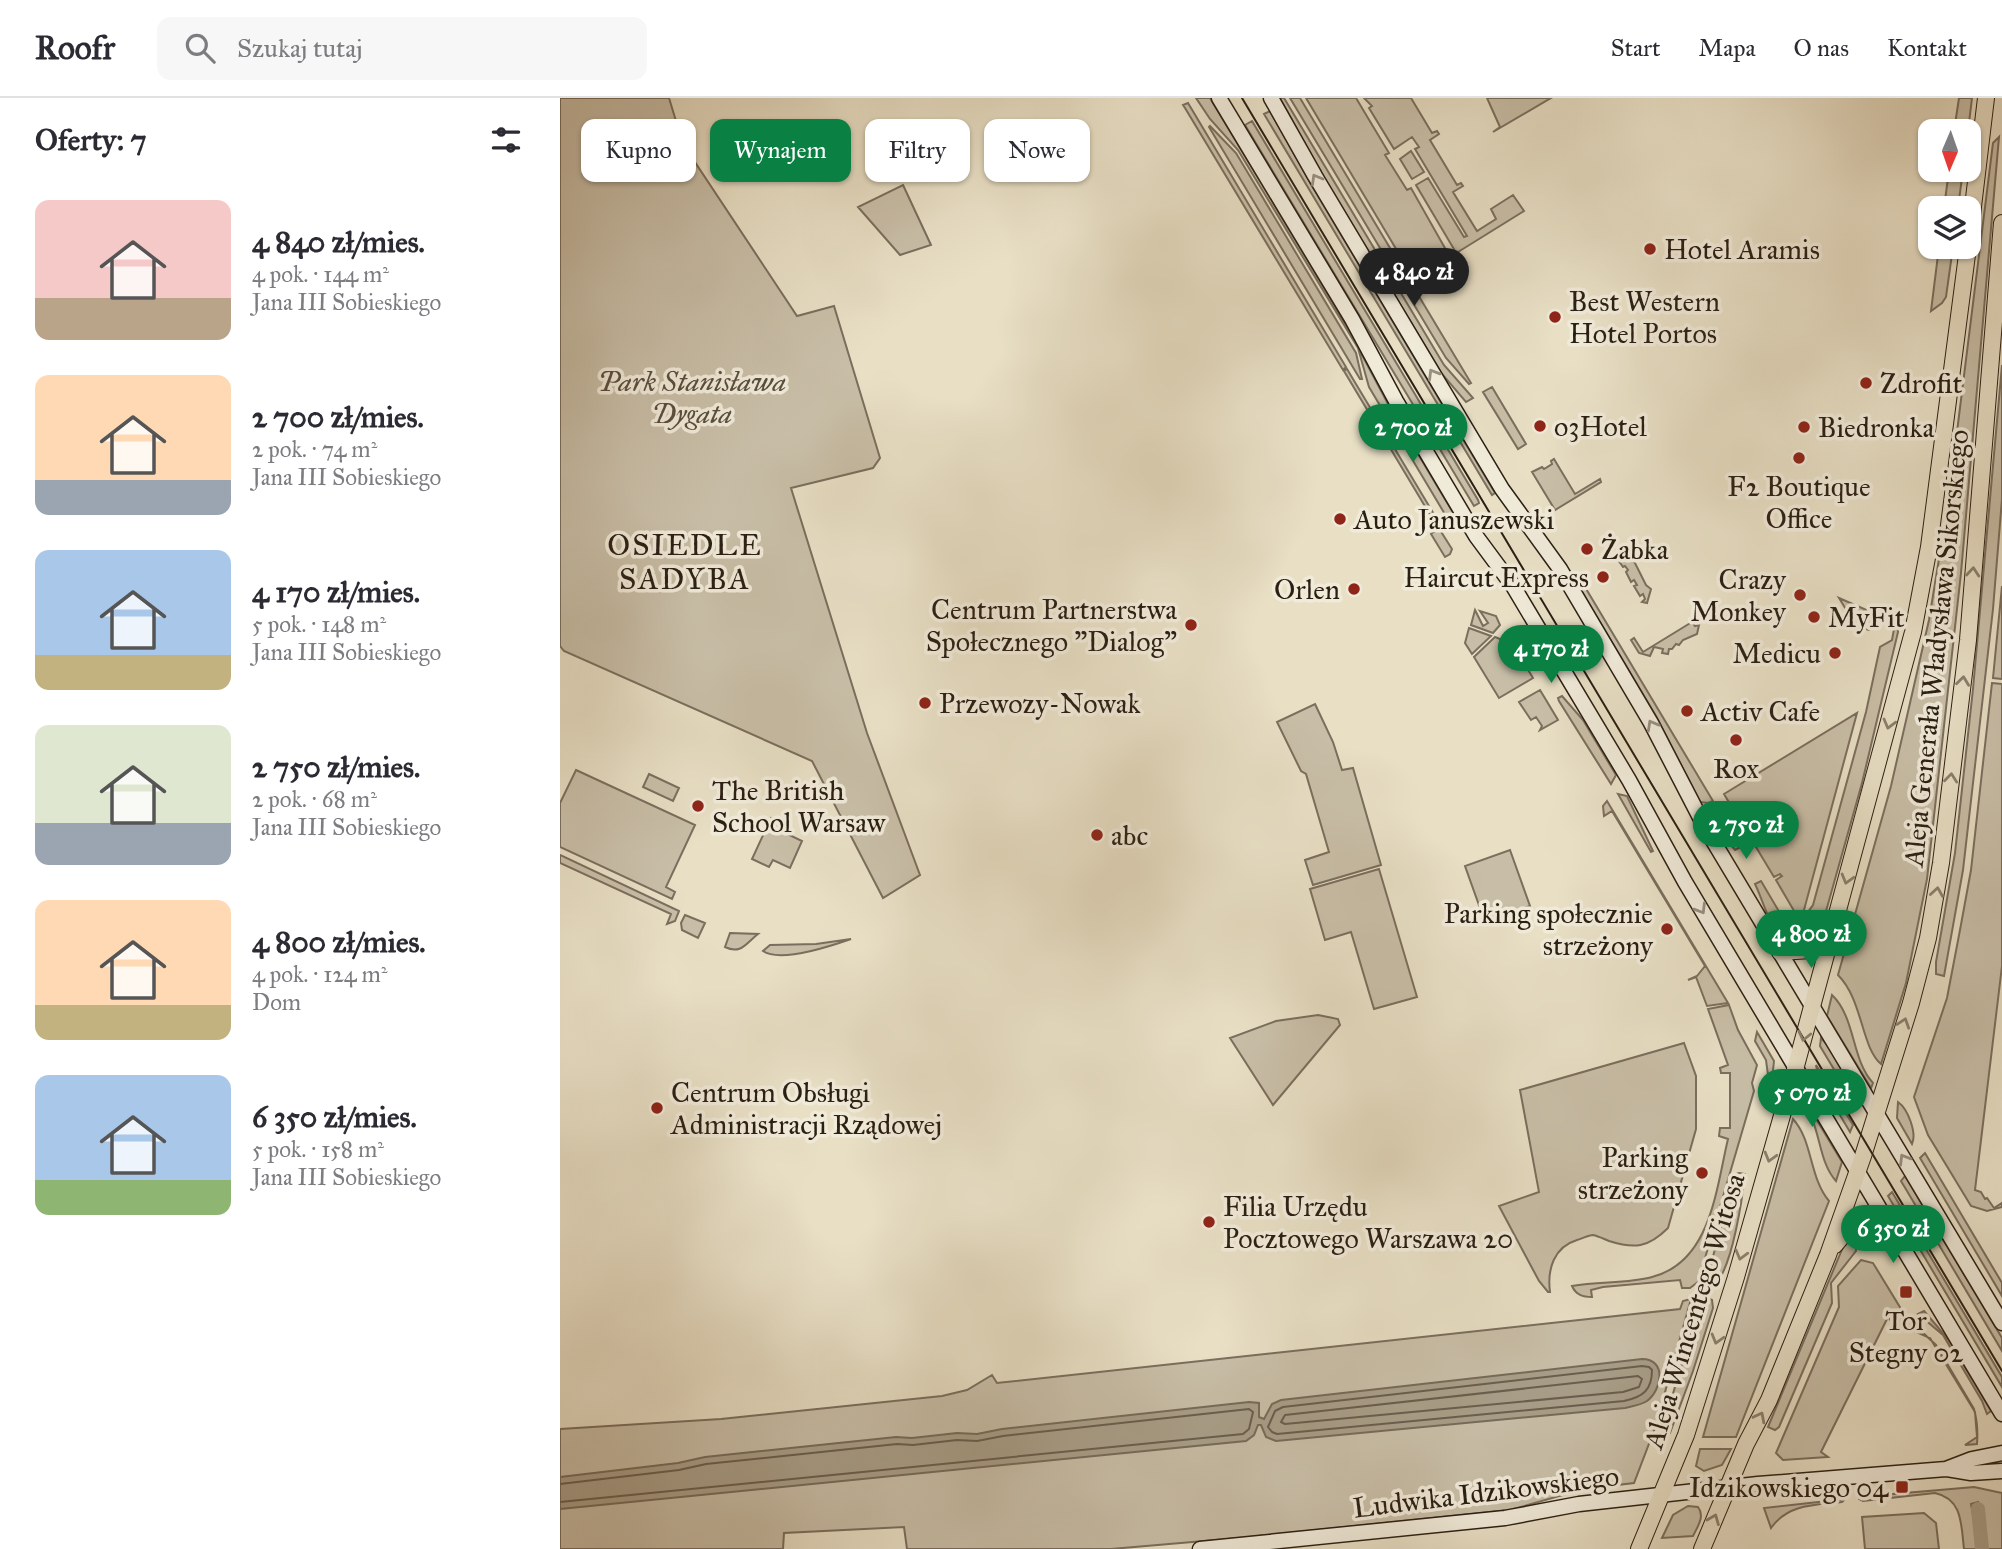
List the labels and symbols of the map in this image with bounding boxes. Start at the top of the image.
north arrow [1918,119,1981,182]
one-way arrow [1311,173,1324,186]
place label: Hotel Aramis [1664,232,1820,267]
marker: Hotel Aramis [1642,241,1658,257]
pin: 4 840 zł [1342,248,1486,308]
place label: Best Western Hotel Portos [1569,284,1720,351]
marker: Best Western Hotel Portos [1547,309,1563,325]
park label: Park Stanisława Dygata [598,364,786,431]
place label: Zdrofit [1880,366,1962,401]
one-way arrow [1428,368,1441,381]
marker: Zdrofit [1858,375,1874,391]
pin: 2 700 zł [1341,404,1485,464]
place label: o3Hotel [1554,409,1647,444]
place label: Biedronka [1818,410,1935,445]
marker: o3Hotel [1532,418,1548,434]
marker: Biedronka [1796,419,1812,435]
street label: Aleja Generała Władysława Sikorskiego [1896,428,1976,869]
marker: F2 Boutique Office [1791,450,1807,466]
place label: F2 Boutique Office [1727,469,1871,536]
place label: Auto Januszewski [1353,502,1554,537]
marker: Auto Januszewski [1332,511,1348,527]
district label: OSIEDLE SADYBA [607,527,763,597]
place label: Żabka [1601,532,1669,567]
marker: Żabka [1579,541,1595,557]
place label: Haircut Express [1403,560,1589,595]
place label: Crazy Monkey [1691,562,1787,629]
one-way arrow [1965,566,1980,577]
marker: Haircut Express [1595,569,1611,585]
place label: Orlen [1274,572,1340,607]
marker: Orlen [1346,581,1362,597]
marker: Crazy Monkey [1792,587,1808,603]
place label: Centrum Partnerstwa Społecznego "Dialog" [926,592,1177,659]
place label: MyFit [1828,600,1905,635]
marker: MyFit [1806,609,1822,625]
marker: Centrum Partnerstwa Społecznego "Dialog" [1183,617,1199,633]
pin: 4 170 zł [1479,626,1623,685]
place label: Medicu [1732,636,1821,671]
marker: Medicu [1827,645,1843,661]
one-way arrow [1955,675,1970,687]
place label: Przewozy-Nowak [939,686,1141,721]
place label: Activ Cafe [1700,694,1820,729]
marker: Przewozy-Nowak [917,695,933,711]
marker: Activ Cafe [1679,703,1695,719]
one-way arrow [1882,718,1897,730]
one-way arrow [1647,720,1660,733]
marker: Rox [1728,732,1744,748]
place label: Rox [1713,751,1760,786]
one-way arrow [1944,772,1959,784]
place label: The British School Warsaw [712,773,886,840]
marker: The British School Warsaw [690,798,706,814]
pin: 2 750 zł [1674,802,1818,861]
place label: abc [1111,818,1148,853]
marker: abc [1089,827,1105,843]
one-way arrow [1840,873,1855,885]
one-way arrow [1929,886,1944,898]
place label: Parking społecznie strzeżony [1444,896,1654,963]
one-way arrow [1692,901,1705,914]
pin: 4 800 zł [1739,910,1883,970]
marker: Parking społecznie strzeżony [1659,921,1675,937]
one-way arrow [1896,1018,1911,1030]
one-way arrow [1797,1030,1812,1042]
pin: 5 070 zł [1740,1070,1884,1129]
place label: Centrum Obsługi Administracji Rządowej [670,1075,942,1142]
marker: Centrum Obsługi Administracji Rządowej [649,1100,665,1116]
place label: Parking strzeżony [1578,1140,1689,1207]
one-way arrow [1763,1151,1778,1163]
one-way arrow [1900,1154,1913,1167]
marker: Parking strzeżony [1694,1165,1710,1181]
street label: Aleja Wincentego Witosa [1635,1169,1753,1454]
place label: Filia Urzędu Pocztowego Warszawa 20 [1223,1189,1513,1256]
pin: 6 350 zł [1821,1206,1965,1265]
marker: Filia Urzędu Pocztowego Warszawa 20 [1201,1214,1217,1230]
one-way arrow [1735,1248,1750,1260]
marker: Tor Stegny 02 [1898,1284,1914,1300]
place label: Tor Stegny 02 [1849,1303,1964,1370]
one-way arrow [1710,1332,1725,1344]
one-way arrow [1752,1411,1766,1424]
street label: Ludwika Idzikowskiego [1351,1458,1621,1526]
place label: Idzikowskiego 04 [1689,1470,1889,1505]
marker: Idzikowskiego 04 [1894,1479,1910,1495]
one-way arrow [1706,1513,1720,1525]

